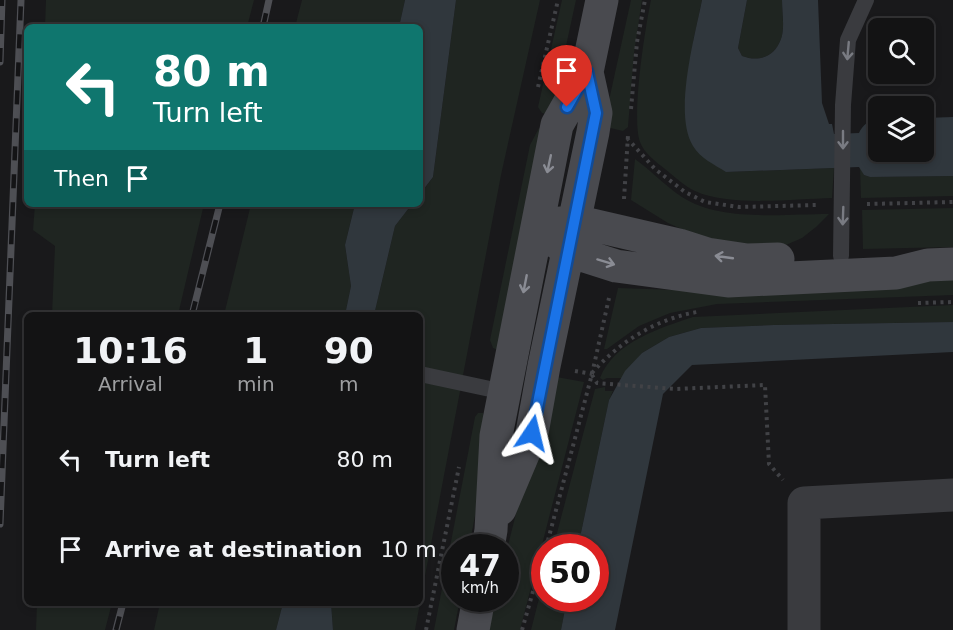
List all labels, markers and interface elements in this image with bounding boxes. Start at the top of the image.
map controls [868,18,934,162]
button: search [868,18,934,84]
one-way arrow [842,40,853,60]
pin [541,45,592,107]
text: 80 m [153,47,270,96]
icon: left [54,48,132,126]
icon: arrive [550,54,583,87]
button: layers [868,96,934,162]
text: Turn left [153,97,263,128]
one-way arrow [837,129,849,149]
one-way arrow [543,153,554,173]
icon: arrive [121,162,154,195]
text: Then [54,166,109,191]
one-way arrow [837,205,848,225]
one-way arrow [715,251,735,262]
one-way arrow [596,258,615,269]
one-way arrow [519,274,530,294]
text: 10:16 [73,330,188,371]
text: 1 [243,330,268,371]
text: 90 [324,330,374,371]
text: Arrival [98,372,163,396]
text: min [237,372,275,396]
text: m [339,372,359,396]
position arrow [500,401,564,465]
icon: left [54,443,87,476]
text: Turn left [105,447,210,472]
text: 80 m [337,447,393,472]
icon: arrive [54,533,87,566]
speed limit sign: 50 [531,534,609,612]
text: Arrive at destination [105,537,362,562]
text: 10 m [380,537,437,562]
text: 47 [459,548,501,583]
text: km/h [461,579,499,597]

